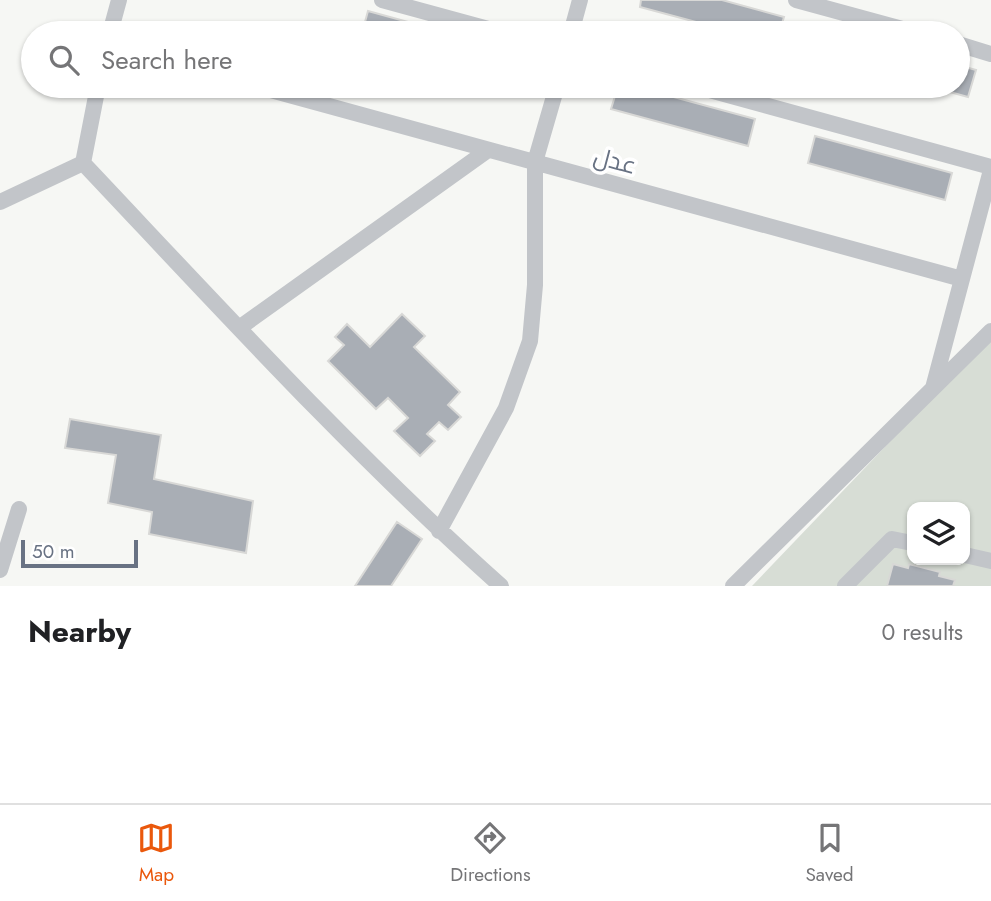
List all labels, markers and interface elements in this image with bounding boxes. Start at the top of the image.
search box [21,21,970,98]
icon: search [45,41,83,79]
text: Search here [101,41,233,79]
street label: عدل [590,138,640,183]
map controls [907,502,970,565]
button: layers [907,502,970,565]
scale bar [21,537,138,569]
text: 50 m [32,538,75,565]
text: Nearby [28,610,131,653]
text: 0 results [881,615,963,649]
tab: Map [137,819,175,888]
tab: Directions [450,819,531,888]
tab: Saved [805,819,854,888]

